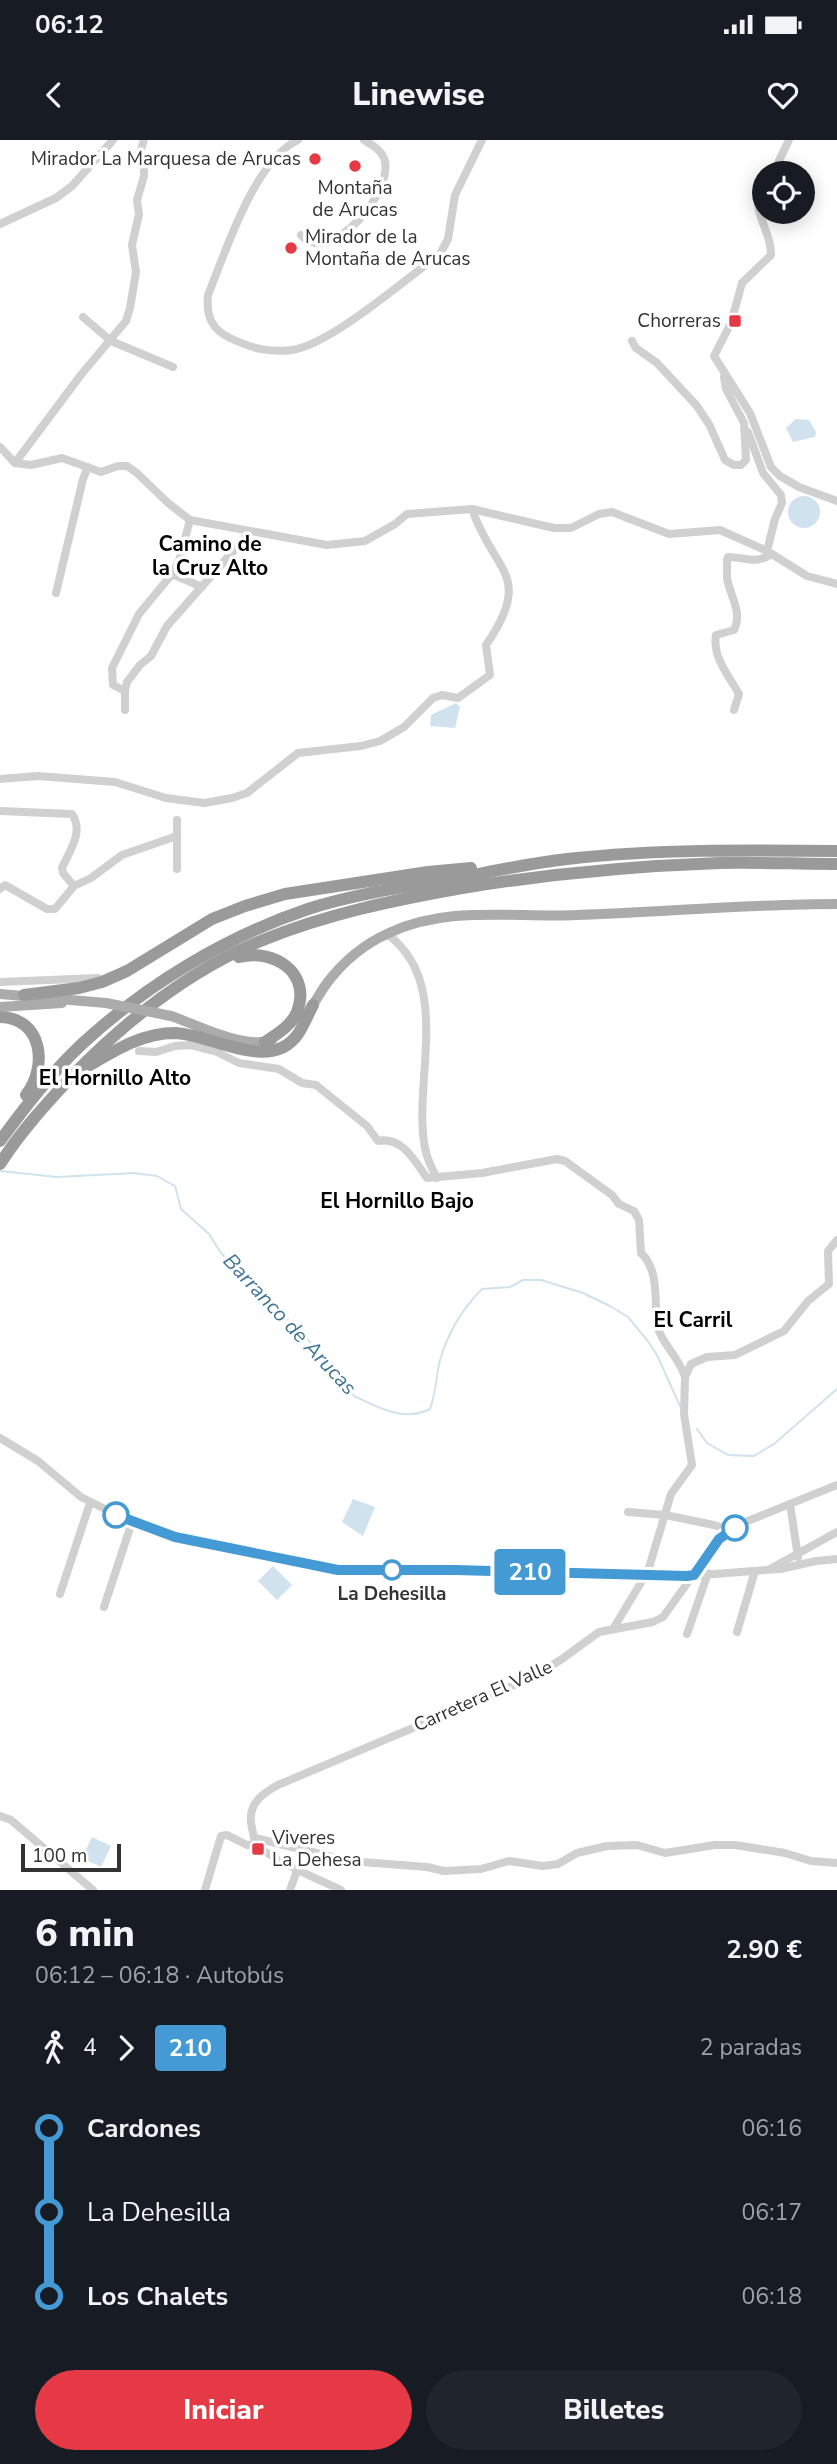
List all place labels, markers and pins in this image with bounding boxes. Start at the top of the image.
place label: Mirador La Marquesa de Arucas [31,146,301,172]
marker: Mirador La Marquesa de Arucas [307,151,323,167]
marker: Montaña de Arucas [347,158,363,174]
place label: Montaña de Arucas [312,175,398,223]
place label: Mirador de la Montaña de Arucas [305,224,470,272]
marker: Mirador de la Montaña de Arucas [283,240,299,256]
place label: Chorreras [637,308,721,334]
marker: Chorreras [727,313,743,329]
unlabelled marker [103,1502,129,1528]
unlabelled marker [722,1515,748,1541]
marker: La Dehesilla [382,1560,402,1580]
place label: La Dehesilla [337,1581,447,1607]
place label: Viveres La Dehesa [271,1825,362,1873]
marker: Viveres La Dehesa [250,1841,266,1857]

